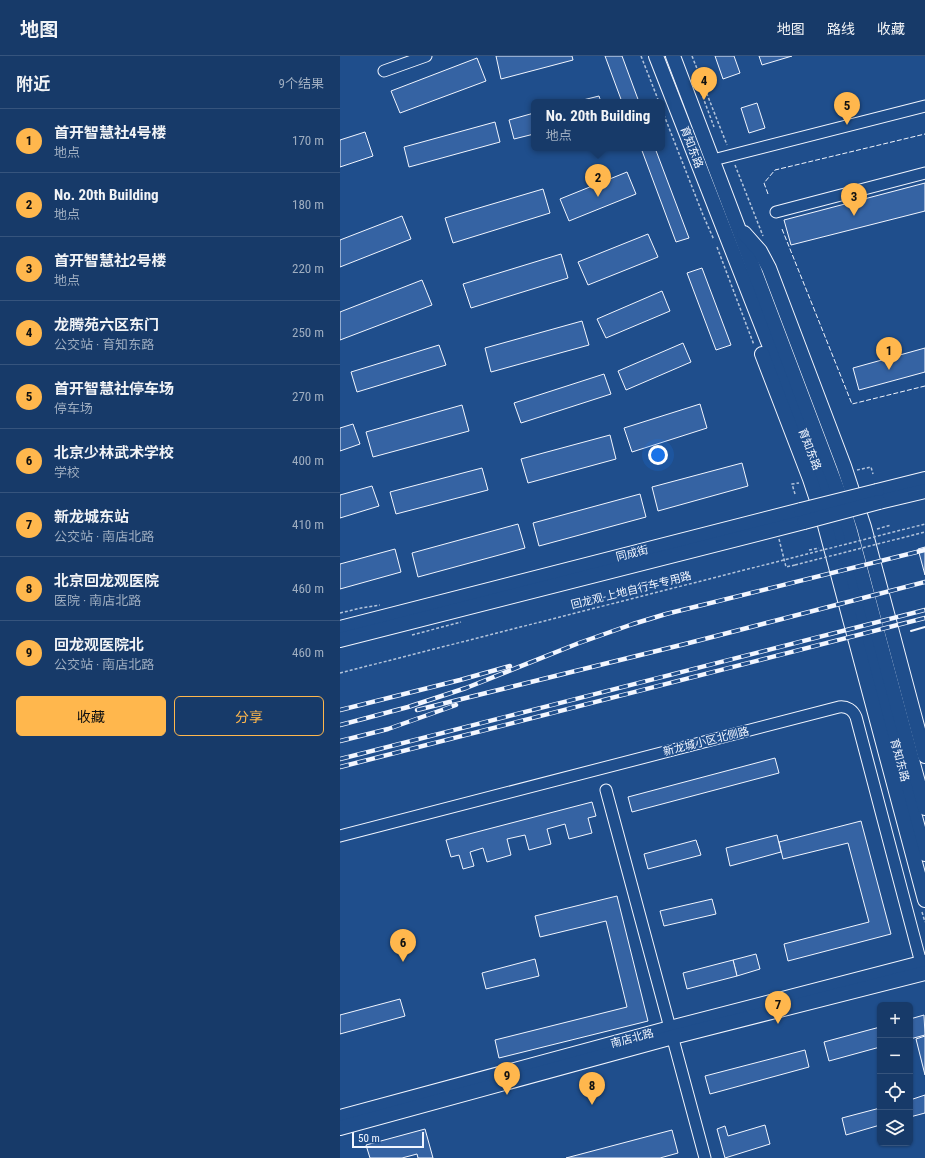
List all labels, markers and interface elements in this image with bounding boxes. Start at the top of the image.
text: 地图 [20,18,58,41]
text: 地图 [777,21,805,37]
text: 路线 [827,21,855,37]
text: 收藏 [877,21,905,37]
pin: 4 [691,67,717,100]
text: 附近 [16,74,50,94]
text: 9个结果 [279,76,324,91]
pin: 5 [834,92,860,125]
popup [531,99,665,151]
text: No. 20th Building [546,107,650,125]
text: 首开智慧社4号楼 [54,124,167,142]
street label: 育知东路 [678,124,705,170]
text: 地点 [546,128,572,143]
text: 1 [26,133,32,148]
text: 170 m [292,133,324,148]
text: 地点 [54,145,80,160]
pin: 2 [585,164,611,197]
pin: 3 [841,183,867,216]
text: No. 20th Building [54,186,159,204]
text: 2 [26,197,32,212]
text: 180 m [292,197,324,212]
text: 地点 [54,207,80,222]
text: 首开智慧社2号楼 [54,252,167,270]
text: 3 [26,261,32,276]
text: 220 m [292,261,324,276]
text: 地点 [54,273,80,288]
text: 龙腾苑六区东门 [54,316,159,334]
text: 4 [26,325,32,340]
text: 250 m [292,325,324,340]
text: 公交站 · 育知东路 [54,337,154,352]
pin: 1 [876,337,902,370]
text: 首开智慧社停车场 [54,380,174,398]
text: 5 [26,389,32,404]
text: 270 m [292,389,324,404]
text: 停车场 [54,401,93,416]
street label: 育知东路 [796,426,823,472]
text: 北京少林武术学校 [54,444,174,462]
your location [648,445,668,465]
text: 6 [26,453,32,468]
text: 400 m [292,453,324,468]
text: 学校 [54,465,80,480]
text: 新龙城东站 [54,508,129,526]
text: 7 [26,517,32,532]
text: 410 m [292,517,324,532]
text: 公交站 · 南店北路 [54,529,154,544]
street label: 同成街 [615,543,650,564]
street label: 回龙观-上地自行车专用路 [570,569,693,612]
text: 北京回龙观医院 [54,572,159,590]
text: 8 [26,581,32,596]
text: 460 m [292,581,324,596]
text: 医院 · 南店北路 [54,593,141,608]
text: 回龙观医院北 [54,636,144,654]
text: 9 [26,645,32,660]
text: 460 m [292,645,324,660]
text: 公交站 · 南店北路 [54,657,154,672]
button: 收藏 [16,696,166,736]
button: 分享 [174,696,324,736]
street label: 新龙城小区北侧路 [662,725,750,758]
street label: 育知东路 [888,737,911,783]
pin: 6 [390,929,416,962]
pin: 7 [765,991,791,1024]
map controls [877,1002,913,1146]
button: + [877,1002,913,1038]
street label: 南店北路 [609,1027,655,1050]
button: − [877,1038,913,1074]
pin: 9 [494,1062,520,1095]
pin: 8 [579,1072,605,1105]
button: locate [877,1074,913,1110]
button: layers [877,1110,913,1146]
scale bar [352,1130,424,1149]
text: 50 m [358,1132,380,1145]

